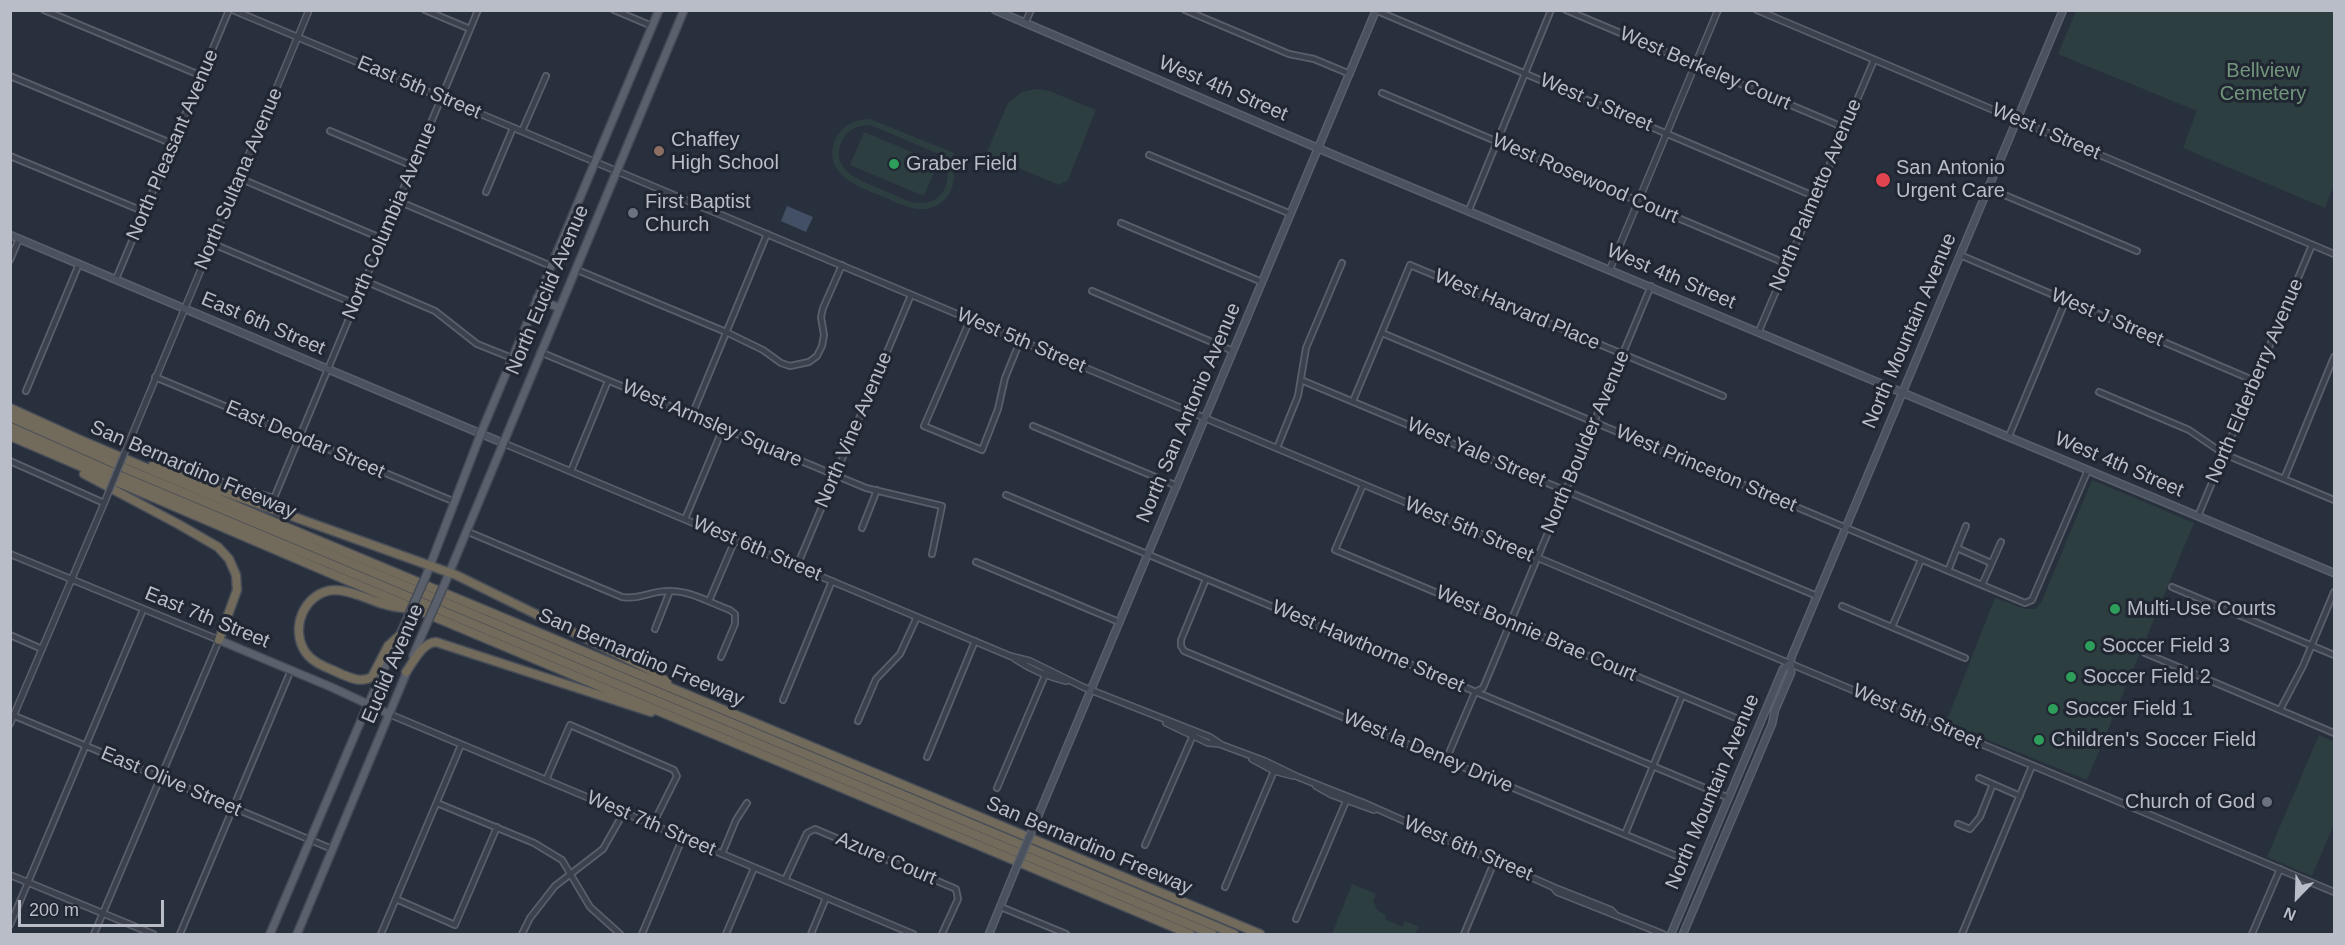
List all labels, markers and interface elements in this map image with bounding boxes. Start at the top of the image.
street label: West Berkeley Court [1616,22,1794,116]
street label: North Pleasant Avenue [122,46,224,244]
street label: East 5th Street [353,51,485,125]
street label: West 4th Street [1155,51,1291,127]
park label: Bellview Cemetery [2220,59,2306,106]
street label: West J Street [1536,69,1656,137]
street label: North Sultana Avenue [190,84,288,274]
street label: North Palmetto Avenue [1765,95,1867,295]
street label: West I Street [1988,98,2104,166]
street label: North Columbia Avenue [338,119,442,323]
place label: Chaffey High School [671,128,779,175]
street label: West Rosewood Court [1488,129,1682,229]
marker: Chaffey High School [652,144,666,158]
place label: Graber Field [906,152,1017,176]
place label: San Antonio Urgent Care [1896,156,2005,203]
marker: Graber Field [887,157,901,171]
marker: San Antonio Urgent Care [1874,171,1892,189]
place label: First Baptist Church [645,190,751,237]
street label: North Euclid Avenue [501,202,595,378]
marker: First Baptist Church [626,206,640,220]
street label: North Mountain Avenue [1858,230,1962,432]
street label: West 4th Street [1603,239,1739,315]
street label: West Harvard Place [1431,264,1603,356]
street label: North Elderberry Avenue [2201,275,2309,487]
street label: West J Street [2047,284,2167,352]
street label: East 6th Street [197,287,329,361]
street label: North San Antonio Avenue [1132,299,1246,527]
street label: West 5th Street [953,303,1089,379]
street label: North Boulder Avenue [1537,347,1635,537]
street label: North Vine Avenue [810,348,898,512]
street label: West Armsley Square [618,375,806,473]
street label: East Deodar Street [222,396,388,484]
street label: West Yale Street [1403,413,1549,493]
street label: San Bernardino Freeway [86,416,300,524]
street label: West Princeton Street [1612,420,1800,518]
street label: West 4th Street [2051,427,2187,503]
street label: West 5th Street [1401,492,1537,568]
street label: West 6th Street [689,511,825,587]
street label: West Bonnie Brae Court [1432,581,1640,687]
street label: East 7th Street [141,582,273,654]
street label: West Hawthorne Street [1268,596,1468,698]
place label: Multi-Use Courts [2127,597,2276,621]
street label: Euclid Avenue [357,601,429,727]
marker: Multi-Use Courts [2108,602,2122,616]
street label: San Bernardino Freeway [534,604,748,712]
place label: Soccer Field 3 [2102,634,2230,658]
marker: Soccer Field 3 [2083,639,2097,653]
place label: Soccer Field 2 [2083,665,2211,689]
marker: Soccer Field 2 [2064,670,2078,684]
street label: West 5th Street [1849,679,1985,755]
street label: North Mountain Avenue [1661,691,1765,893]
place label: Soccer Field 1 [2065,697,2193,721]
marker: Soccer Field 1 [2046,702,2060,716]
street label: West la Deney Drive [1340,705,1516,799]
place label: Children's Soccer Field [2051,728,2256,752]
marker: Children's Soccer Field [2032,733,2046,747]
street label: East Olive Street [97,742,245,822]
street label: West 7th Street [583,786,719,862]
place label: Church of God [2125,790,2255,814]
street label: San Bernardino Freeway [982,792,1196,900]
marker: Church of God [2260,795,2274,809]
street label: West 6th Street [1400,811,1536,887]
street label: Azure Court [832,827,940,891]
north arrow [2267,867,2327,927]
scale bar [21,888,166,926]
text: 200 m [29,900,79,920]
text: N [2281,904,2298,924]

